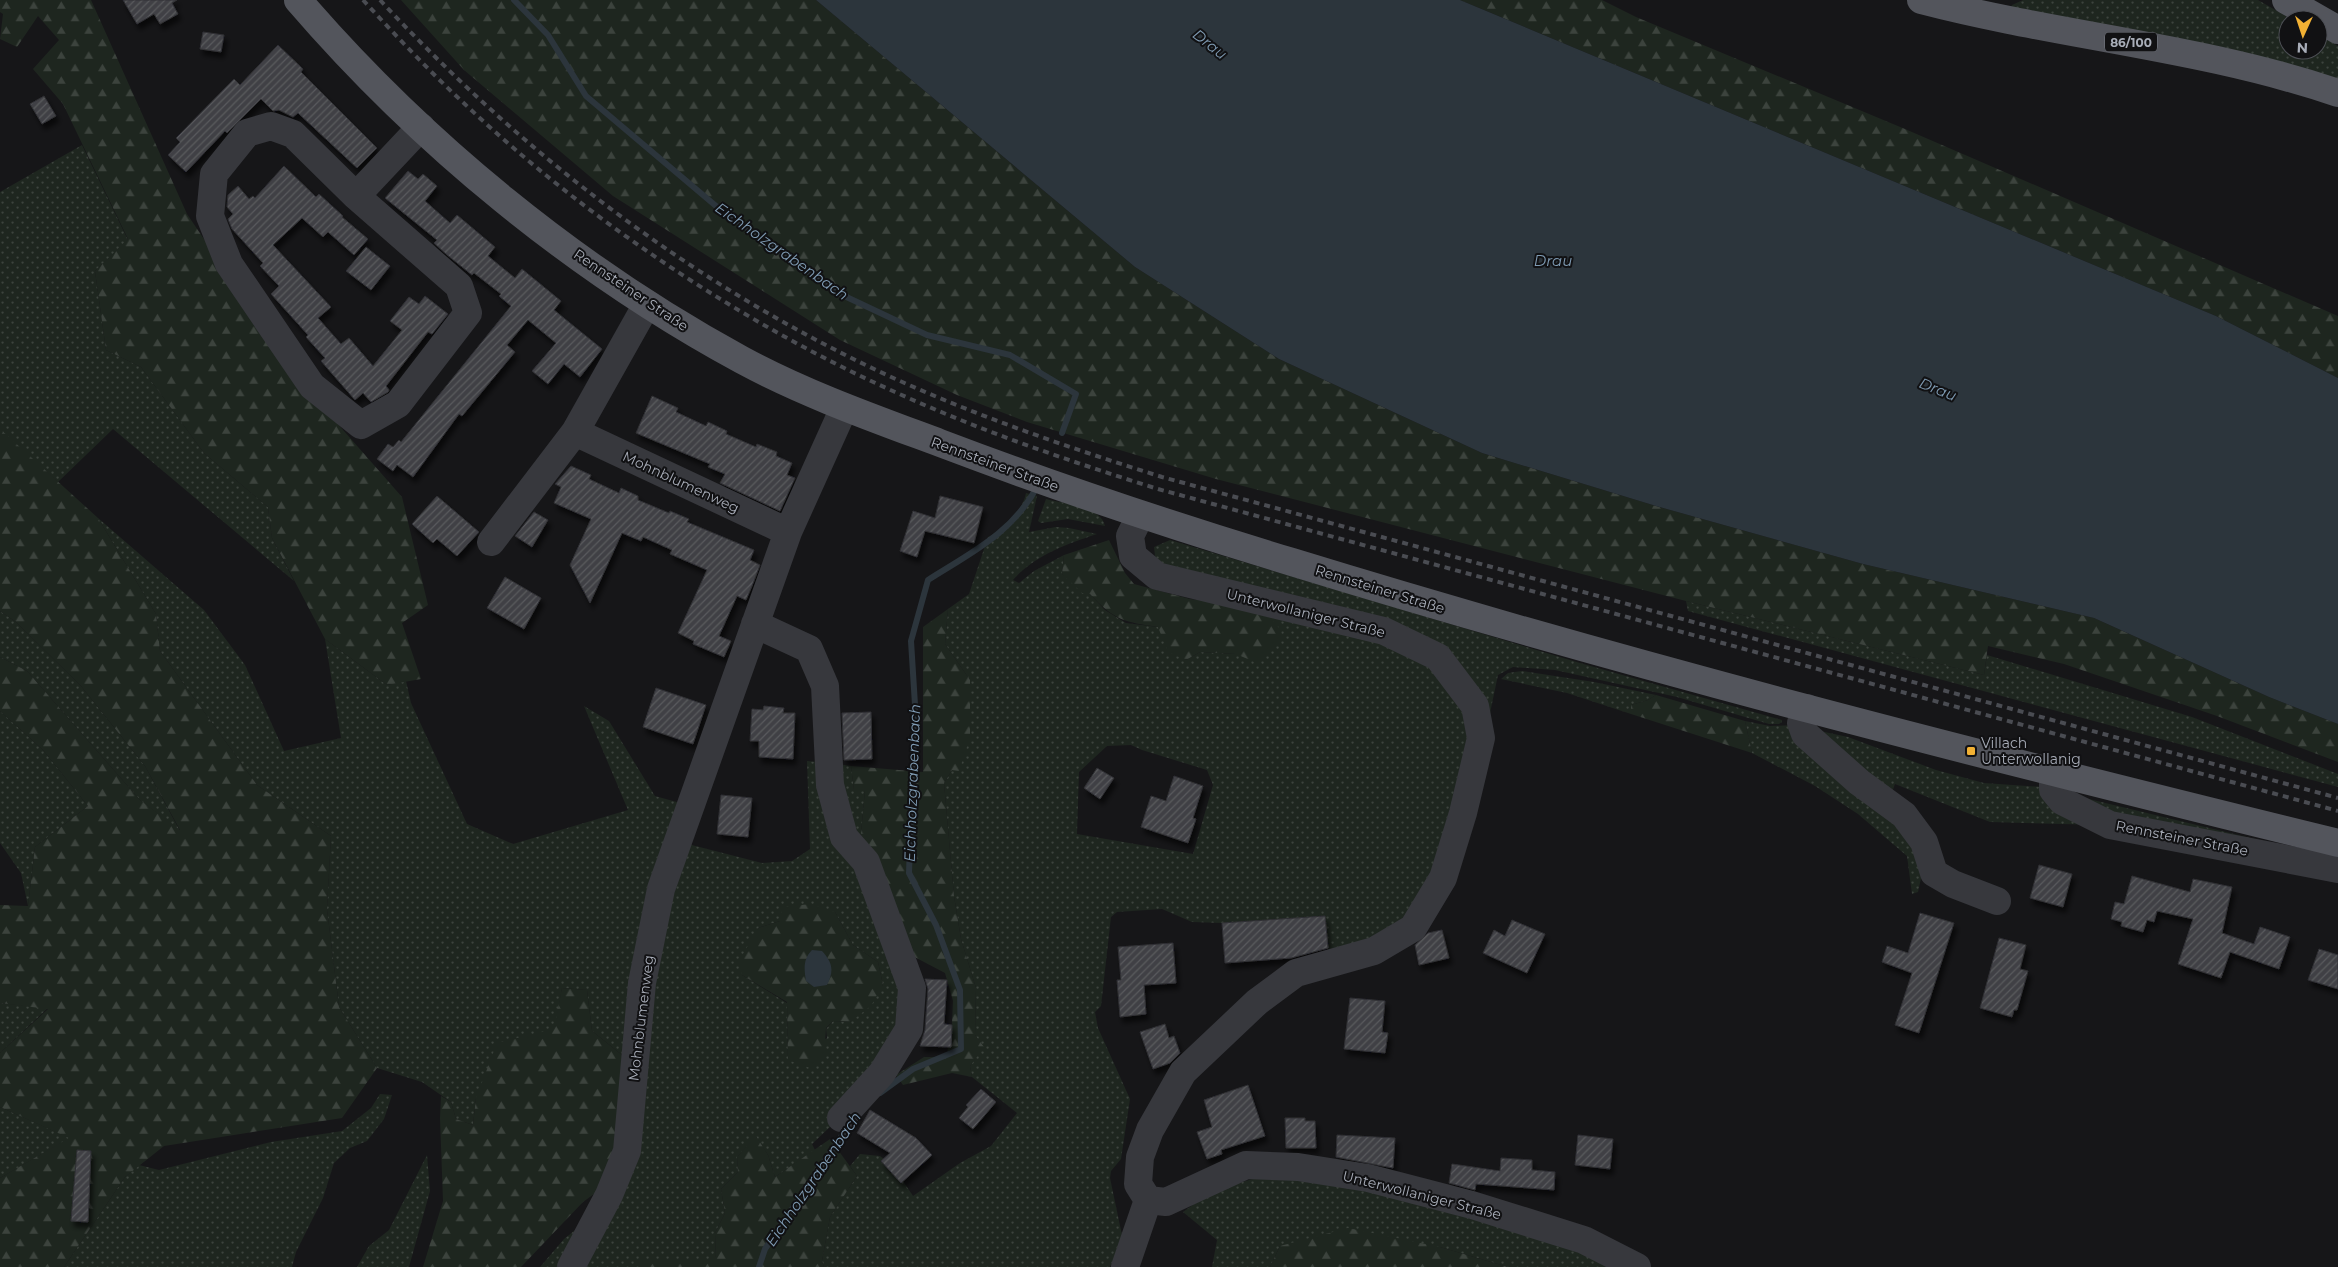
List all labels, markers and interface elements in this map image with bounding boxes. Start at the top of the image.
north arrow [2278,10,2328,60]
water label: Drau [1189,25,1231,63]
road number: 86/100 [2105,32,2157,52]
text: N [2296,39,2308,57]
water label: Eichholzgrabenbach [712,198,852,304]
street label: Rennsteiner Straße [570,245,692,335]
water label: Drau [1534,251,1572,270]
water label: Drau [1917,373,1959,405]
street label: Rennsteiner Straße [929,433,1061,495]
street label: Mohnblumenweg [620,447,742,517]
street label: Rennsteiner Straße [1313,561,1447,617]
street label: Unterwollaniger Straße [1225,585,1387,641]
water label: Eichholzgrabenbach [900,704,924,862]
place label: Villach Unterwollanig [1981,734,2081,768]
marker: Villach Unterwollanig [1965,745,1977,757]
street label: Rennsteiner Straße [2114,816,2250,860]
street label: Mohnblumenweg [624,954,658,1082]
water label: Eichholzgrabenbach [761,1108,865,1250]
street label: Unterwollaniger Straße [1341,1167,1503,1223]

